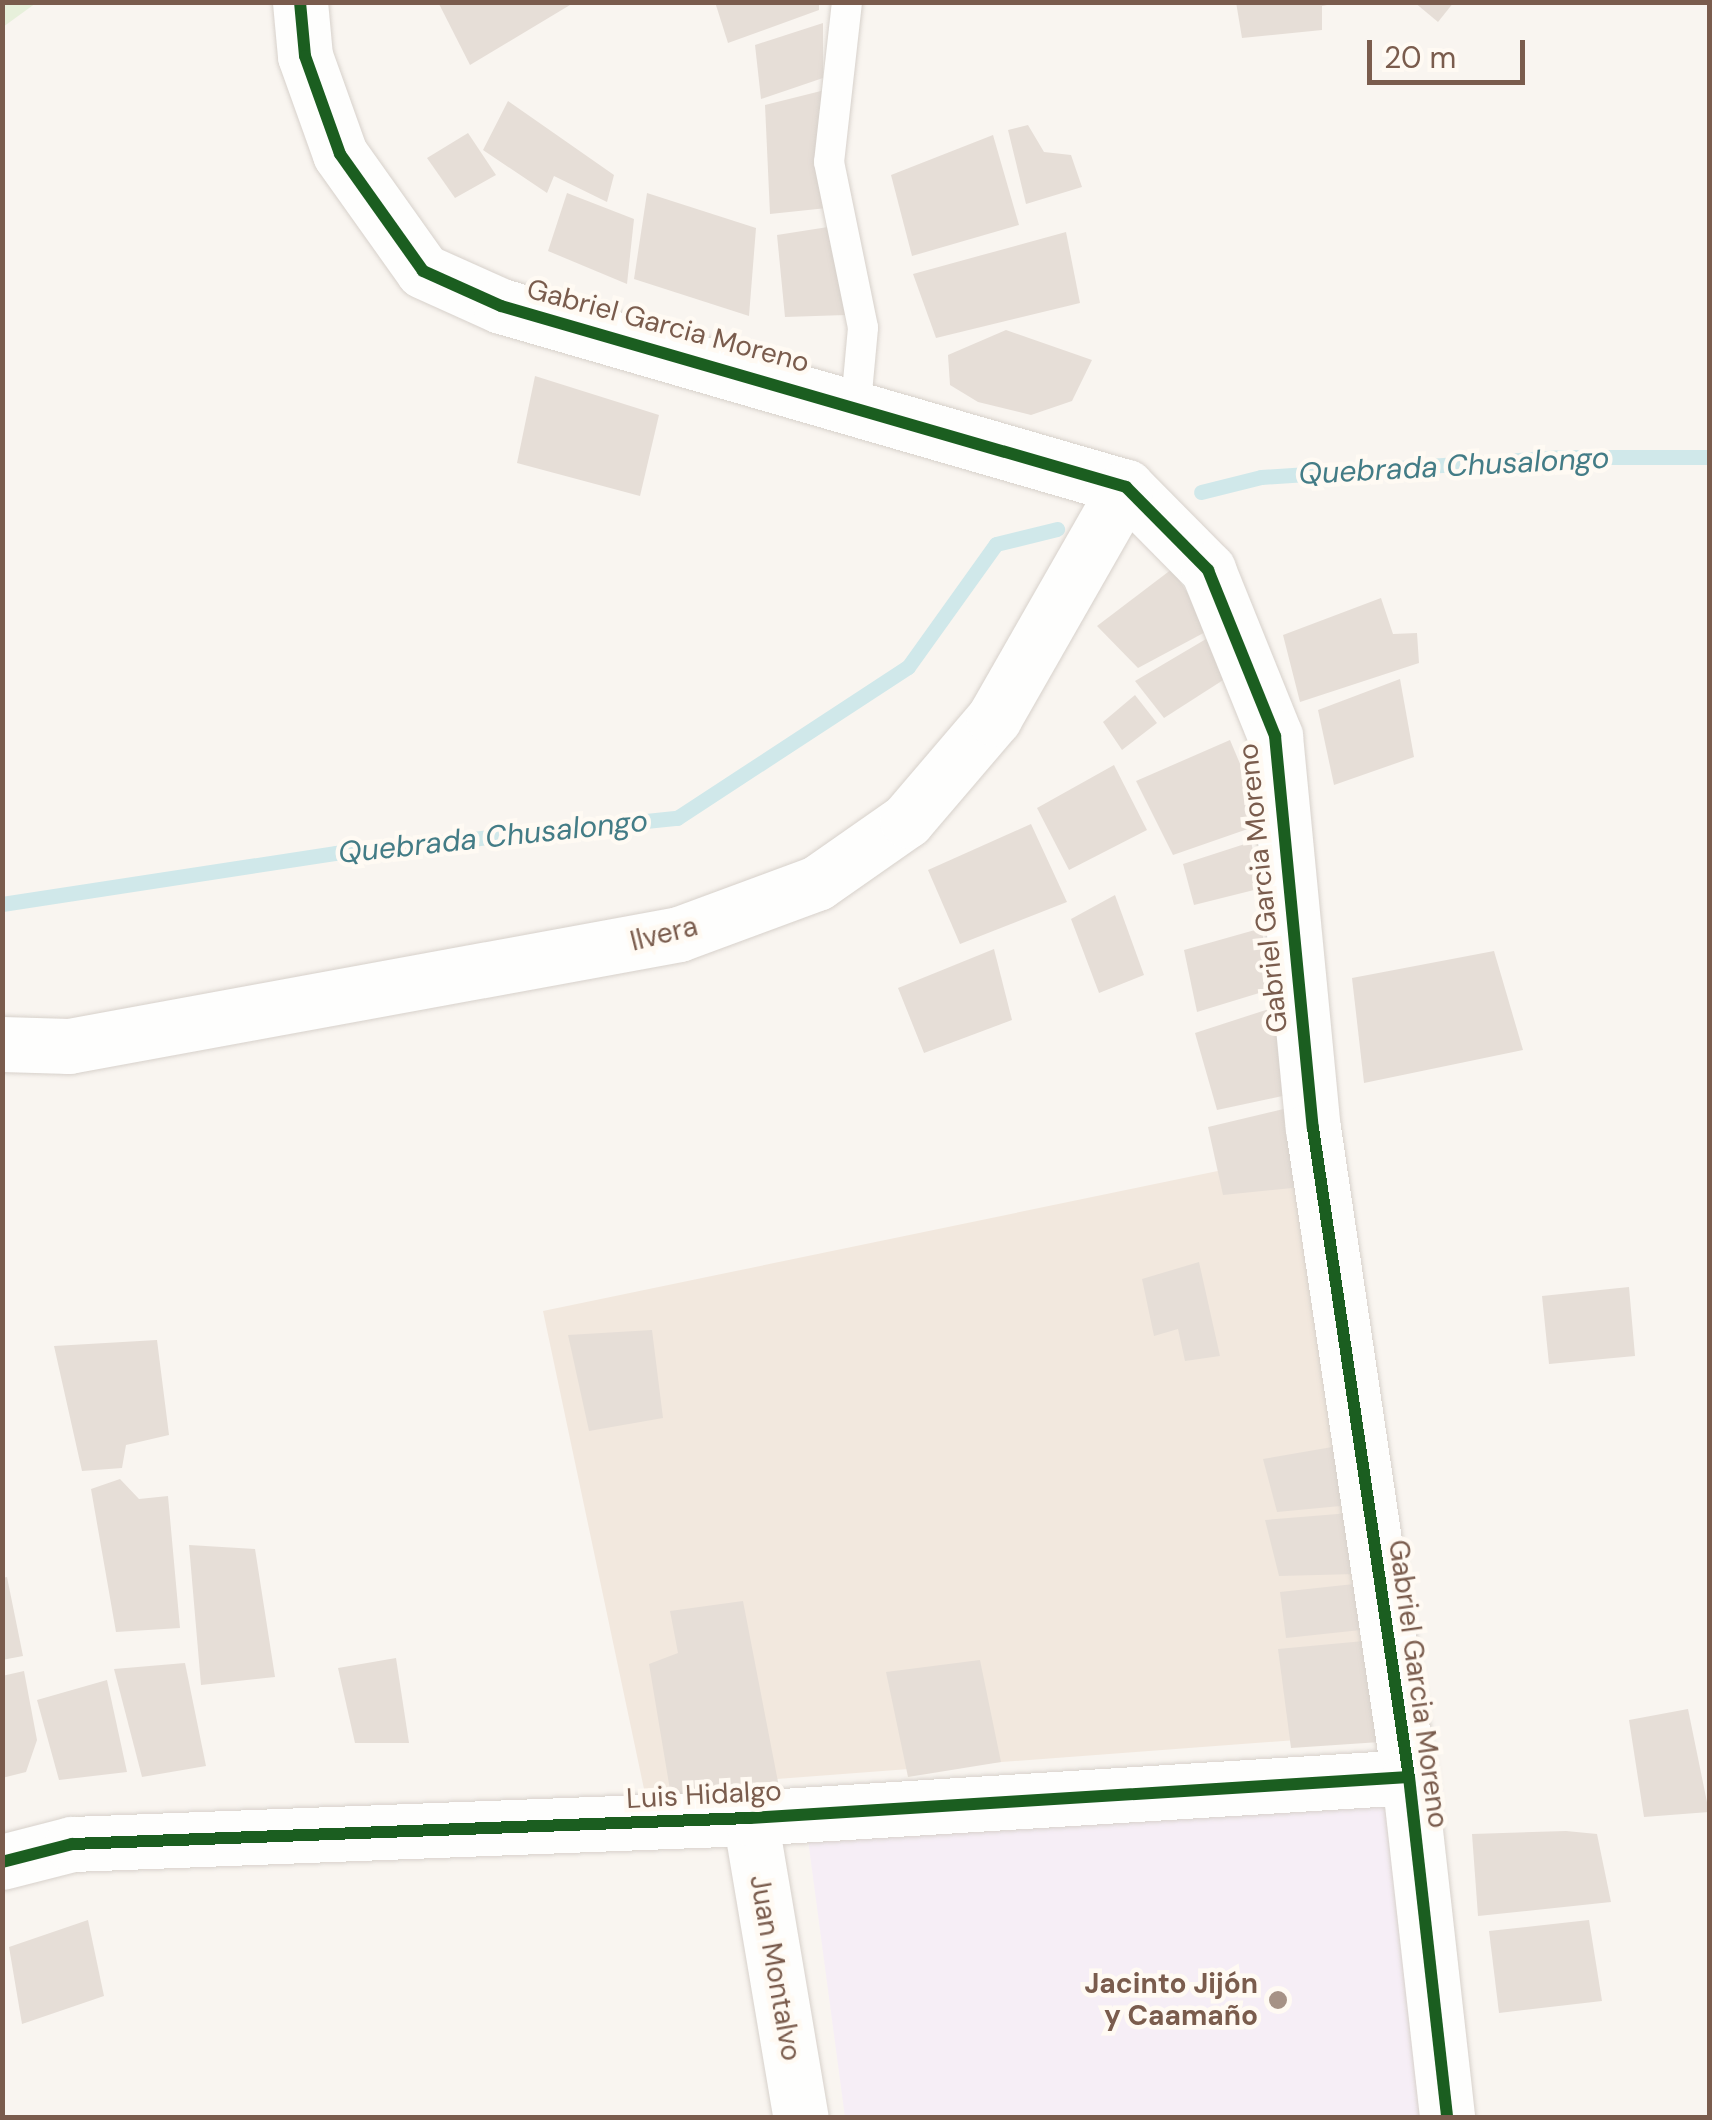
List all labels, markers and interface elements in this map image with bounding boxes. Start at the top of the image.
scale bar [1372,20,1530,82]
text: 20 m [1384,38,1456,77]
street label: Gabriel Garcia Moreno [523,272,813,380]
water label: Quebrada Chusalongo [1298,440,1610,492]
street label: Gabriel Garcia Moreno [1231,742,1295,1034]
water label: Quebrada Chusalongo [336,803,650,871]
street label: Ilvera [627,909,701,959]
street label: Gabriel Garcia Moreno [1381,1538,1455,1830]
street label: Luis Hidalgo [625,1774,783,1816]
street label: Juan Montalvo [742,1872,808,2064]
place label: Jacinto Jijón y Caamaño [1084,1967,1258,2033]
marker: Jacinto Jijón y Caamaño [1267,1989,1289,2011]

